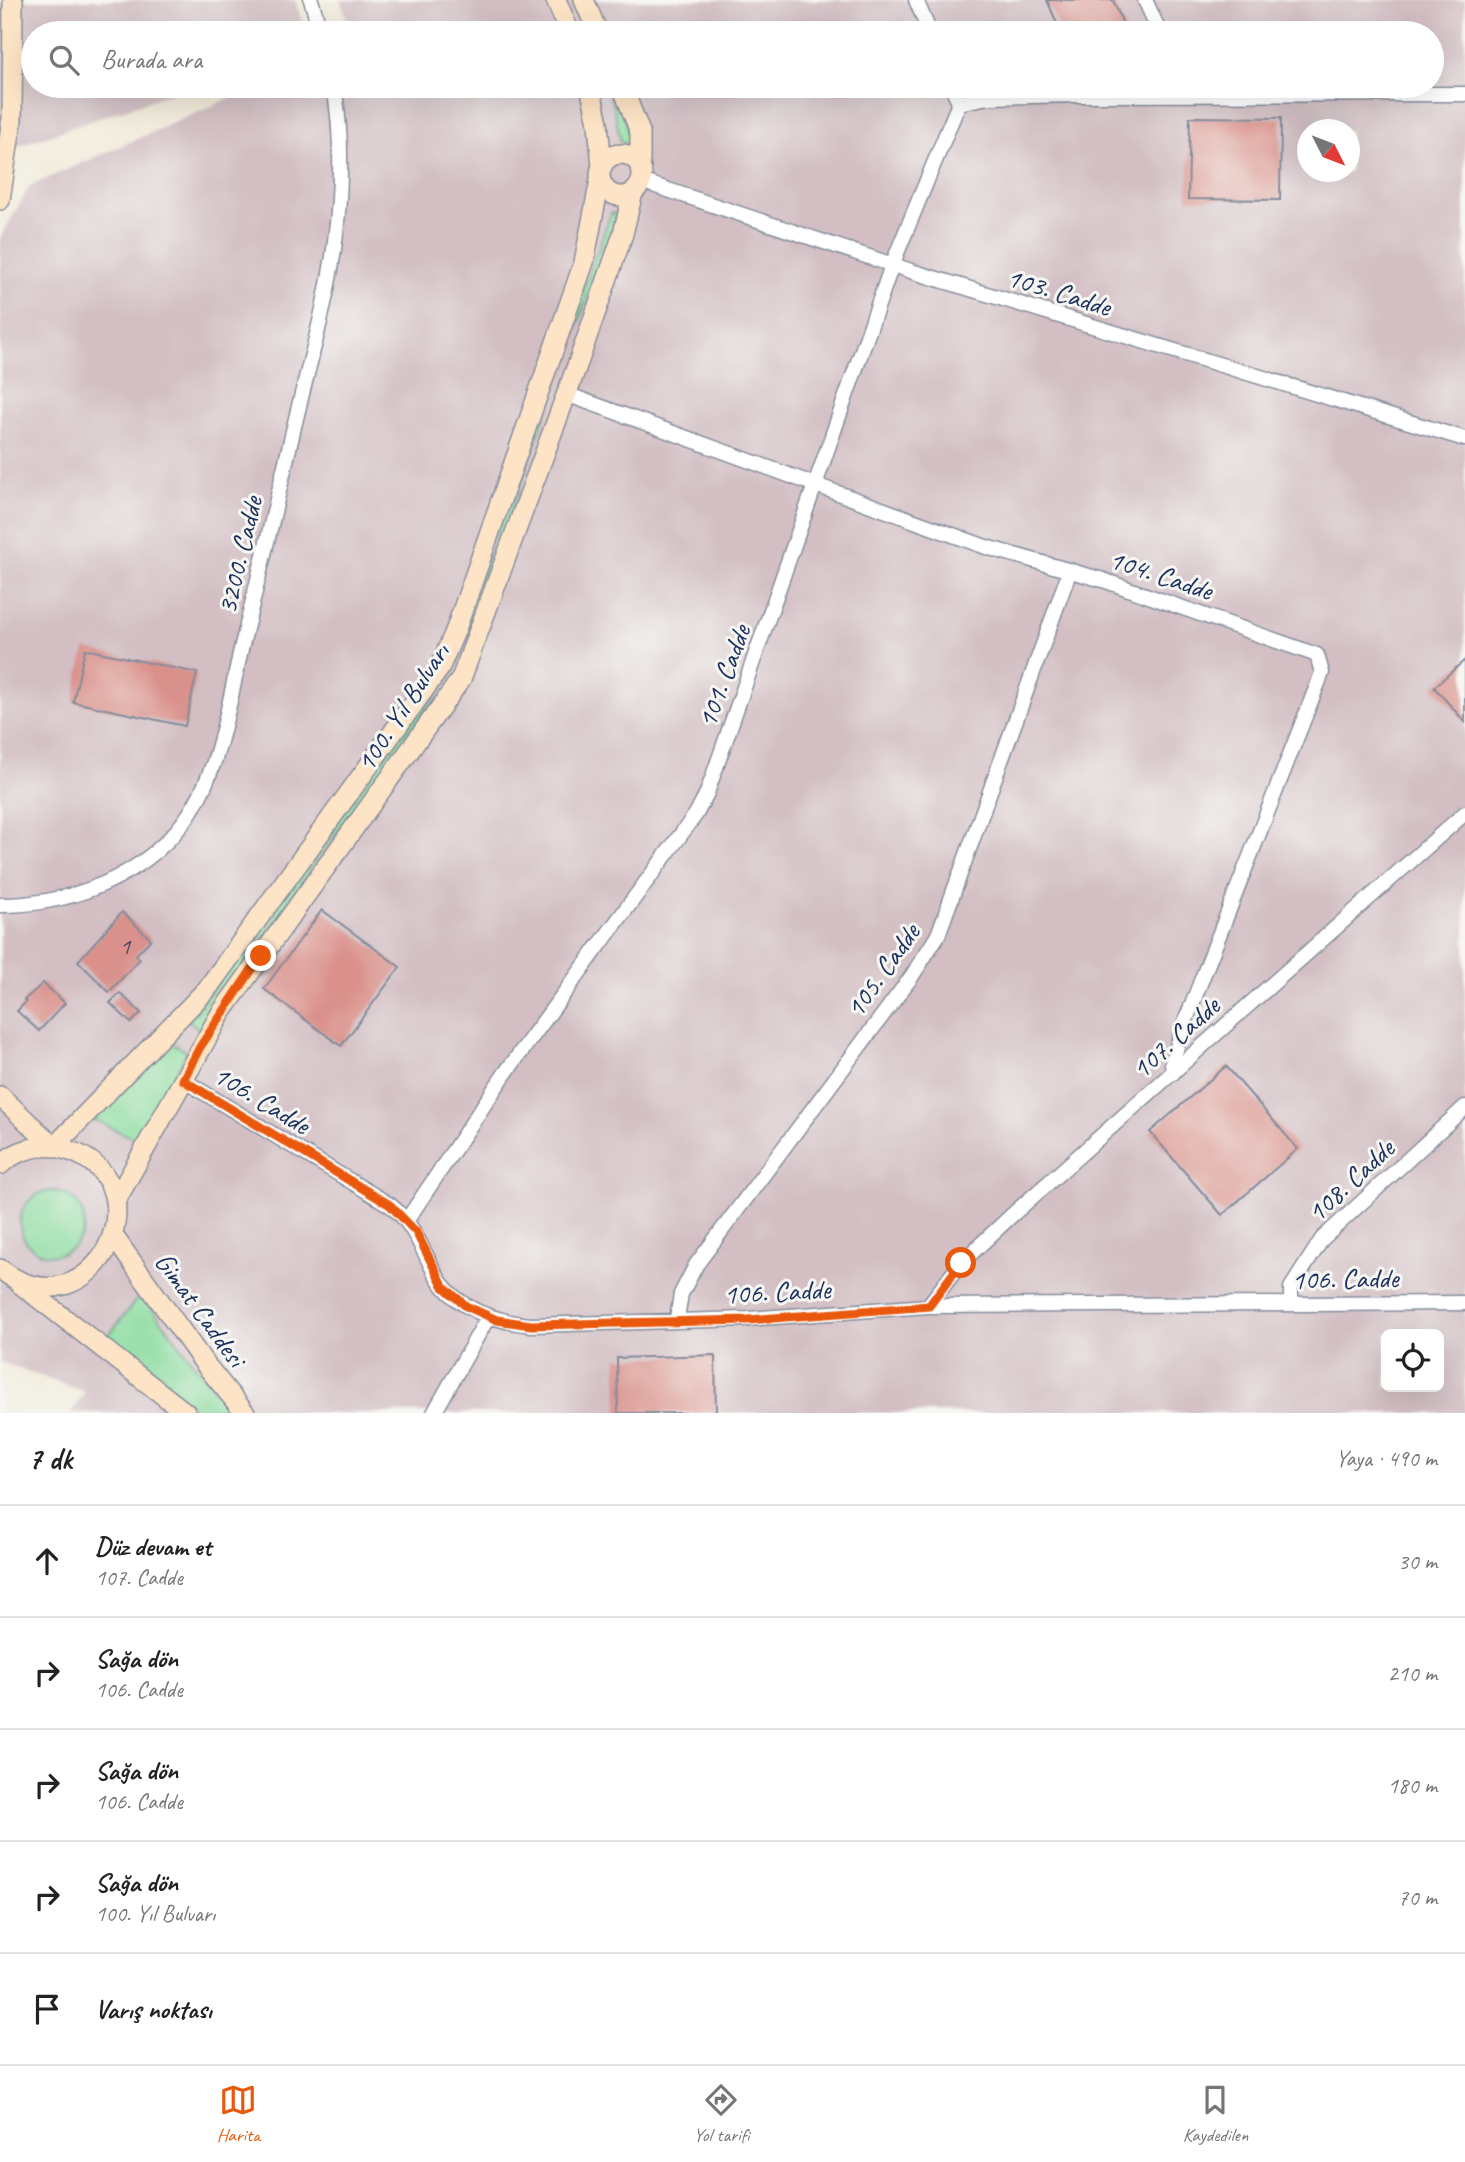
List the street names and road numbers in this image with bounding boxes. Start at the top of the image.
street label: 103. Cadde [1003,259,1117,324]
street label: 3200. Cadde [209,491,270,617]
street label: 104. Cadde [1105,541,1219,608]
street label: 101. Cadde [689,618,759,732]
street label: 100. Yıl Bulvarı [348,635,458,778]
street label: 105. Cadde [837,915,928,1024]
street label: 107. Cadde [1124,987,1228,1086]
street label: 106. Cadde [207,1057,318,1143]
street label: 108. Cadde [1299,1130,1403,1230]
street label: Gimat Caddesi [147,1245,256,1376]
street label: 106. Cadde [1291,1260,1401,1297]
street label: 106. Cadde [723,1271,833,1312]

